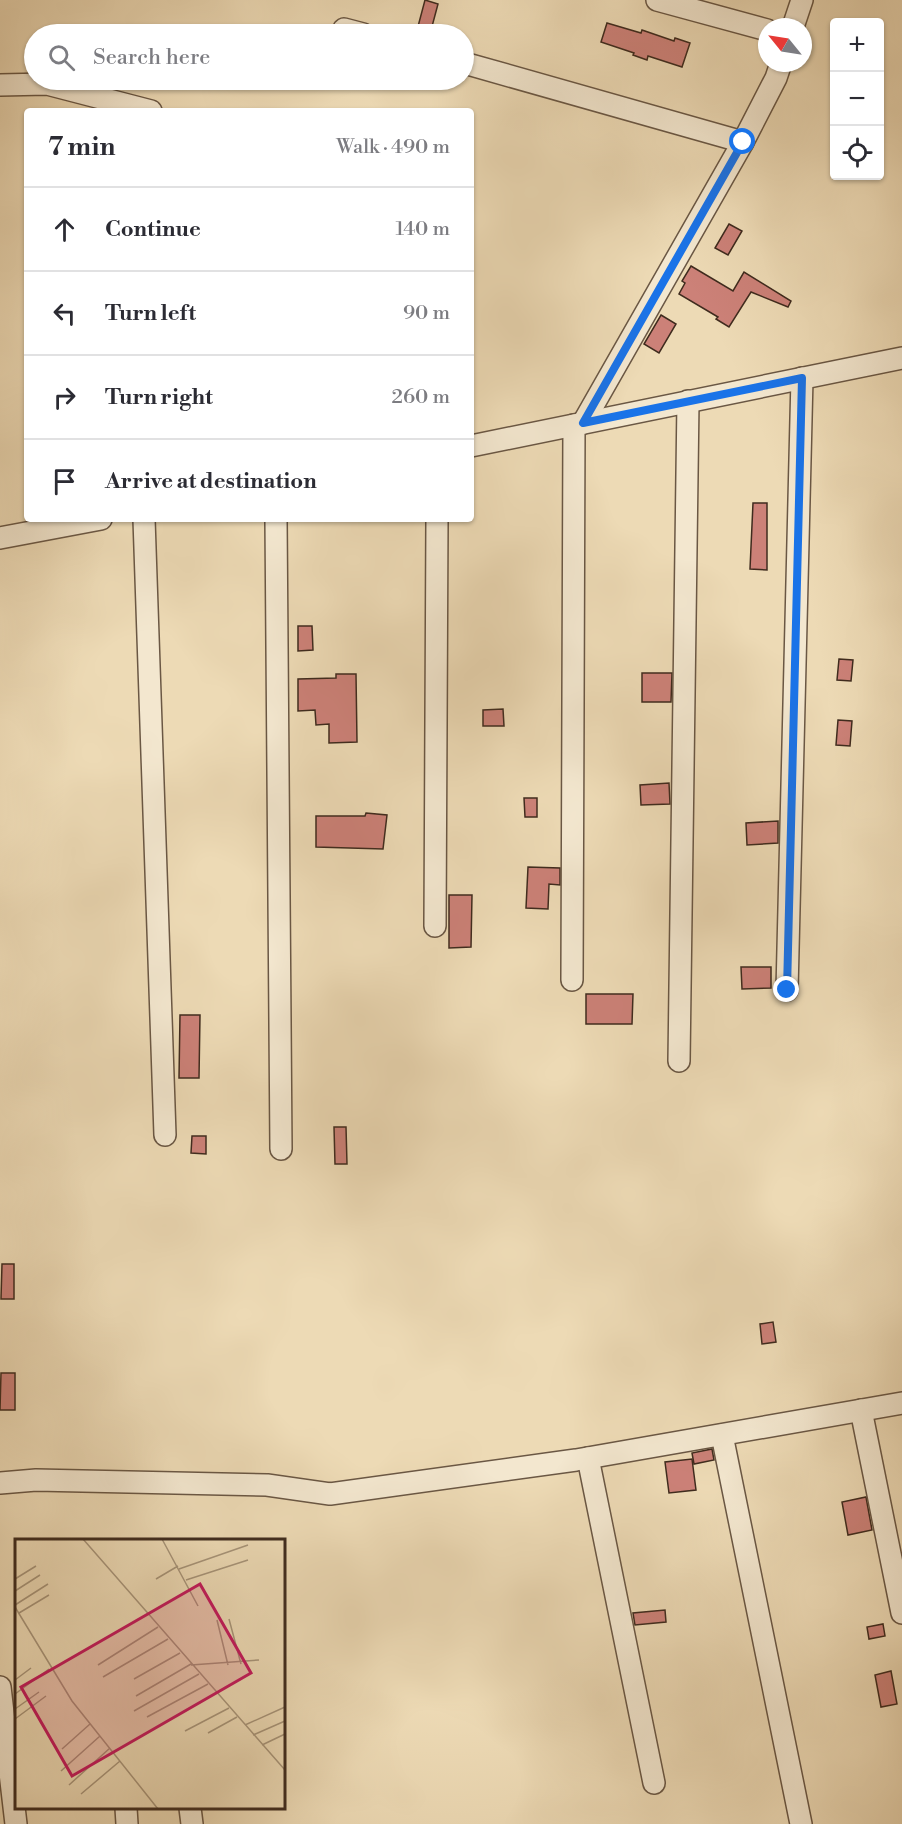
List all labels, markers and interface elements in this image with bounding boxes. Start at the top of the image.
north arrow [758,18,812,72]
map controls [830,18,884,180]
button: + [830,18,884,72]
search box [24,24,474,90]
icon: search [45,41,78,74]
text: Search here [93,44,210,71]
button: − [830,72,884,126]
button: locate [830,126,884,180]
route start [729,128,755,154]
text: 7 min [48,131,115,163]
text: Walk · 490 m [336,135,450,160]
icon: ahead [48,213,81,246]
text: Continue [105,216,201,243]
text: 140 m [395,217,450,242]
icon: left [48,297,81,330]
text: Turn left [105,300,196,327]
text: 90 m [403,301,450,326]
icon: right [48,381,81,414]
text: Turn right [105,384,213,411]
text: 260 m [392,385,450,410]
icon: arrive [48,465,81,498]
text: Arrive at destination [105,468,317,495]
route end [773,976,799,1002]
inset map [15,1539,285,1809]

